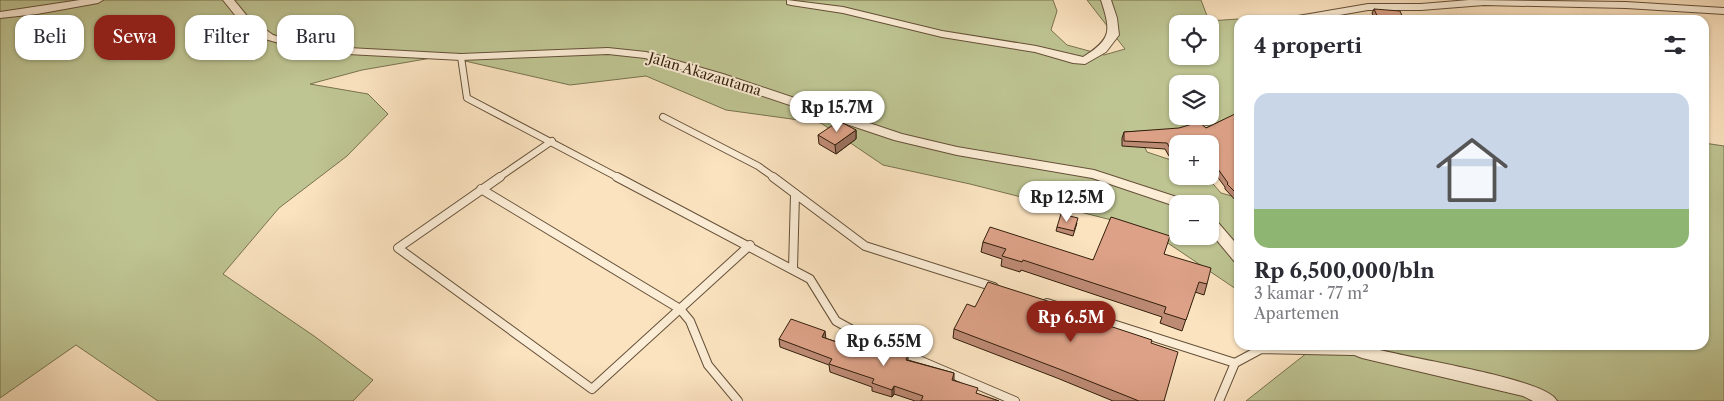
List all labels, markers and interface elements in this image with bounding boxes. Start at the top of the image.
chip: Beli [15,15,84,60]
chip: Sewa [94,15,175,60]
chip: Filter [185,15,267,60]
chip: Baru [277,15,354,60]
map controls [1169,15,1219,245]
button: locate [1169,15,1219,65]
icon: filters [1661,31,1689,59]
text: 4 properti [1254,33,1362,58]
street label: Jalan Akazautama [644,48,764,100]
button: layers [1169,75,1219,125]
pin: Rp 15.7M [785,90,889,133]
text: Rp 15.7M [801,97,873,117]
icon: home [1427,125,1517,215]
button: + [1169,135,1219,185]
pin: Rp 12.5M [1015,180,1119,223]
text: Rp 12.5M [1030,187,1104,207]
button: − [1169,195,1219,245]
text: Rp 6,500,000/bln [1254,258,1435,283]
text: 3 kamar · 77 m² [1254,283,1369,303]
pin: Rp 6.5M [1025,300,1117,343]
text: Apartemen [1254,303,1339,323]
text: Rp 6.5M [1038,307,1104,327]
pin: Rp 6.55M [832,324,936,367]
text: Rp 6.55M [846,331,922,351]

